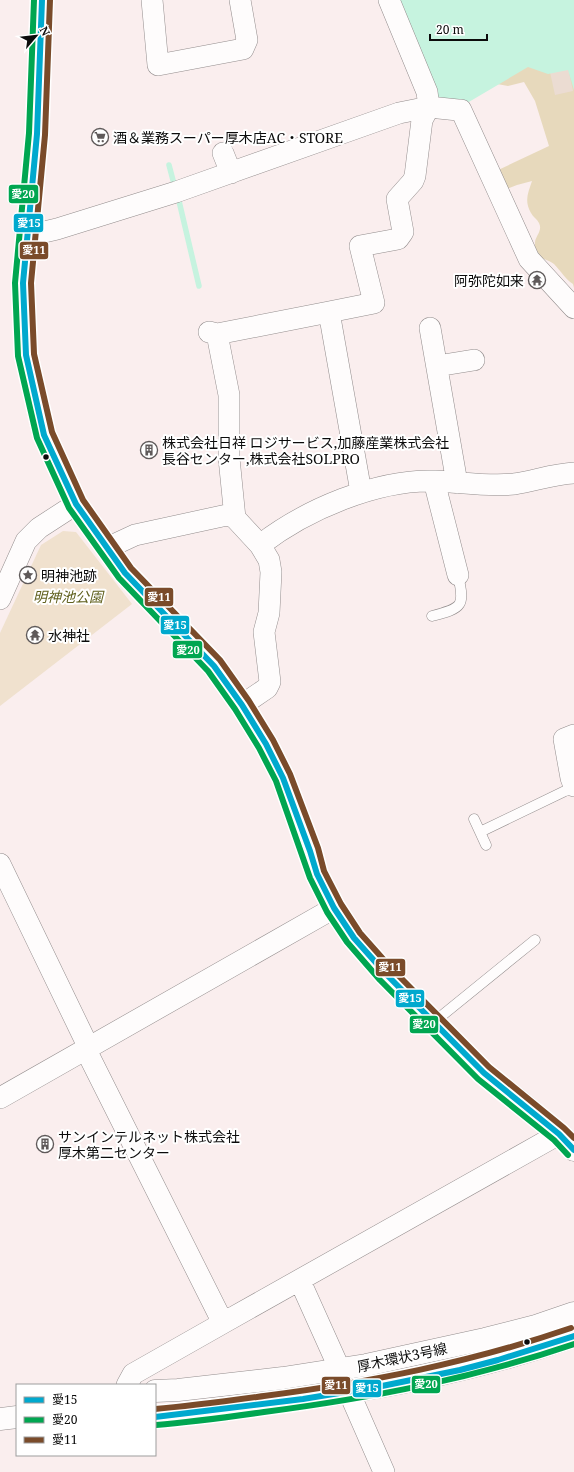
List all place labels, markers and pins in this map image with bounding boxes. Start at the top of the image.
supermarket icon: 酒＆業務スーパー厚木店AC・STORE [90,127,110,147]
place label: 酒＆業務スーパー厚木店AC・STORE [113,128,343,147]
temple icon: 阿弥陀如来 [527,270,547,290]
place label: 阿弥陀如来 [454,271,524,290]
place label: 株式会社日祥 ロジサービス,加藤産業株式会社 長谷センター,株式会社SOLPRO [162,433,449,468]
building icon: 株式会社日祥 ロジサービス,加藤産業株式会社 長谷センター,株式会社SOLPRO [139,440,159,460]
unlabelled marker [41,452,51,462]
place icon: 明神池跡 [18,565,38,585]
place label: 明神池跡 [41,566,97,585]
temple icon: 水神社 [25,625,45,645]
place label: 水神社 [48,626,90,645]
place label: サンインテルネット株式会社 厚木第二センター [58,1127,240,1162]
building icon: サンインテルネット株式会社 厚木第二センター [35,1134,55,1154]
unlabelled marker [522,1337,532,1347]

